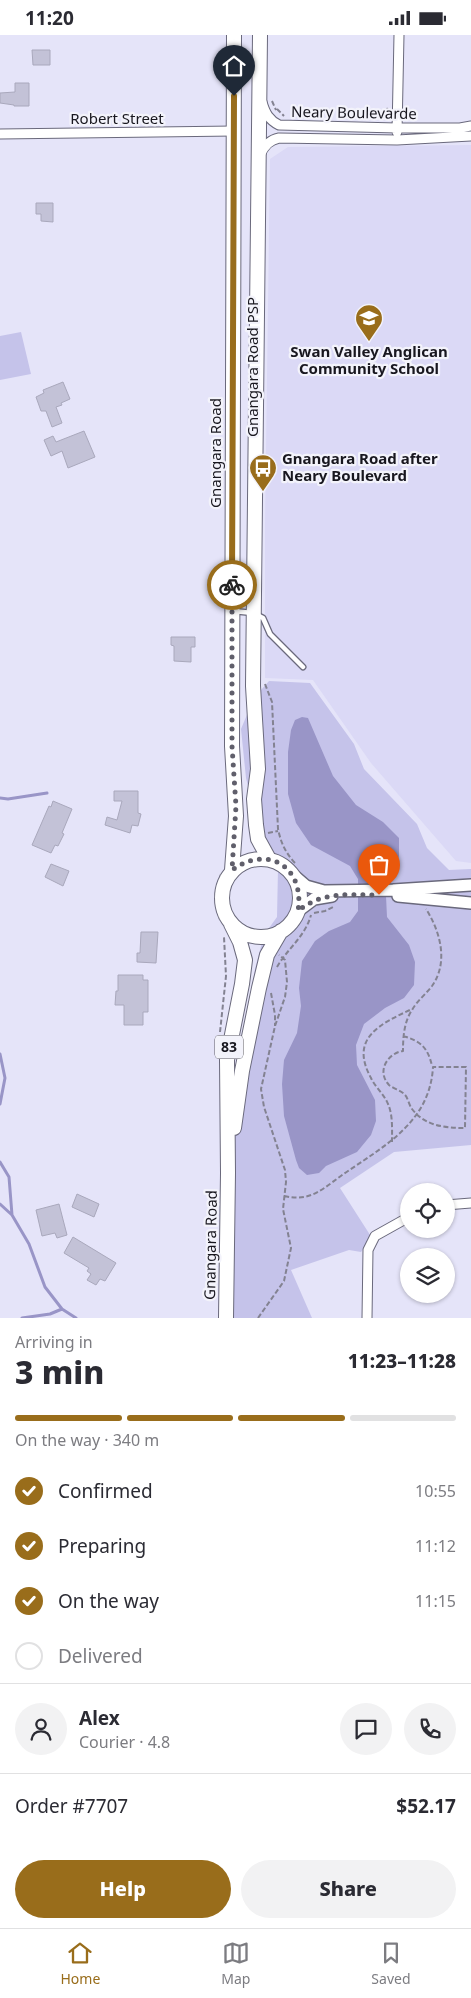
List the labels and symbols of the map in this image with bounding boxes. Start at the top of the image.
pin [213,45,255,96]
street label: Neary Boulevarde [291,101,417,123]
street label: Robert Street [70,108,164,128]
street label: Gnangara Road PSP [242,297,262,437]
school or university icon: Swan Valley Anglican Community School [354,303,384,342]
place label: Swan Valley Anglican Community School [290,341,448,378]
street label: Gnangara Road [205,398,225,508]
place label: Gnangara Road after Neary Boulevard [282,448,438,485]
bus stop icon: Gnangara Road after Neary Boulevard [248,453,278,492]
courier [207,560,257,610]
pin [358,844,400,895]
road number: 83 [215,1035,243,1059]
street label: Gnangara Road [199,1190,221,1300]

